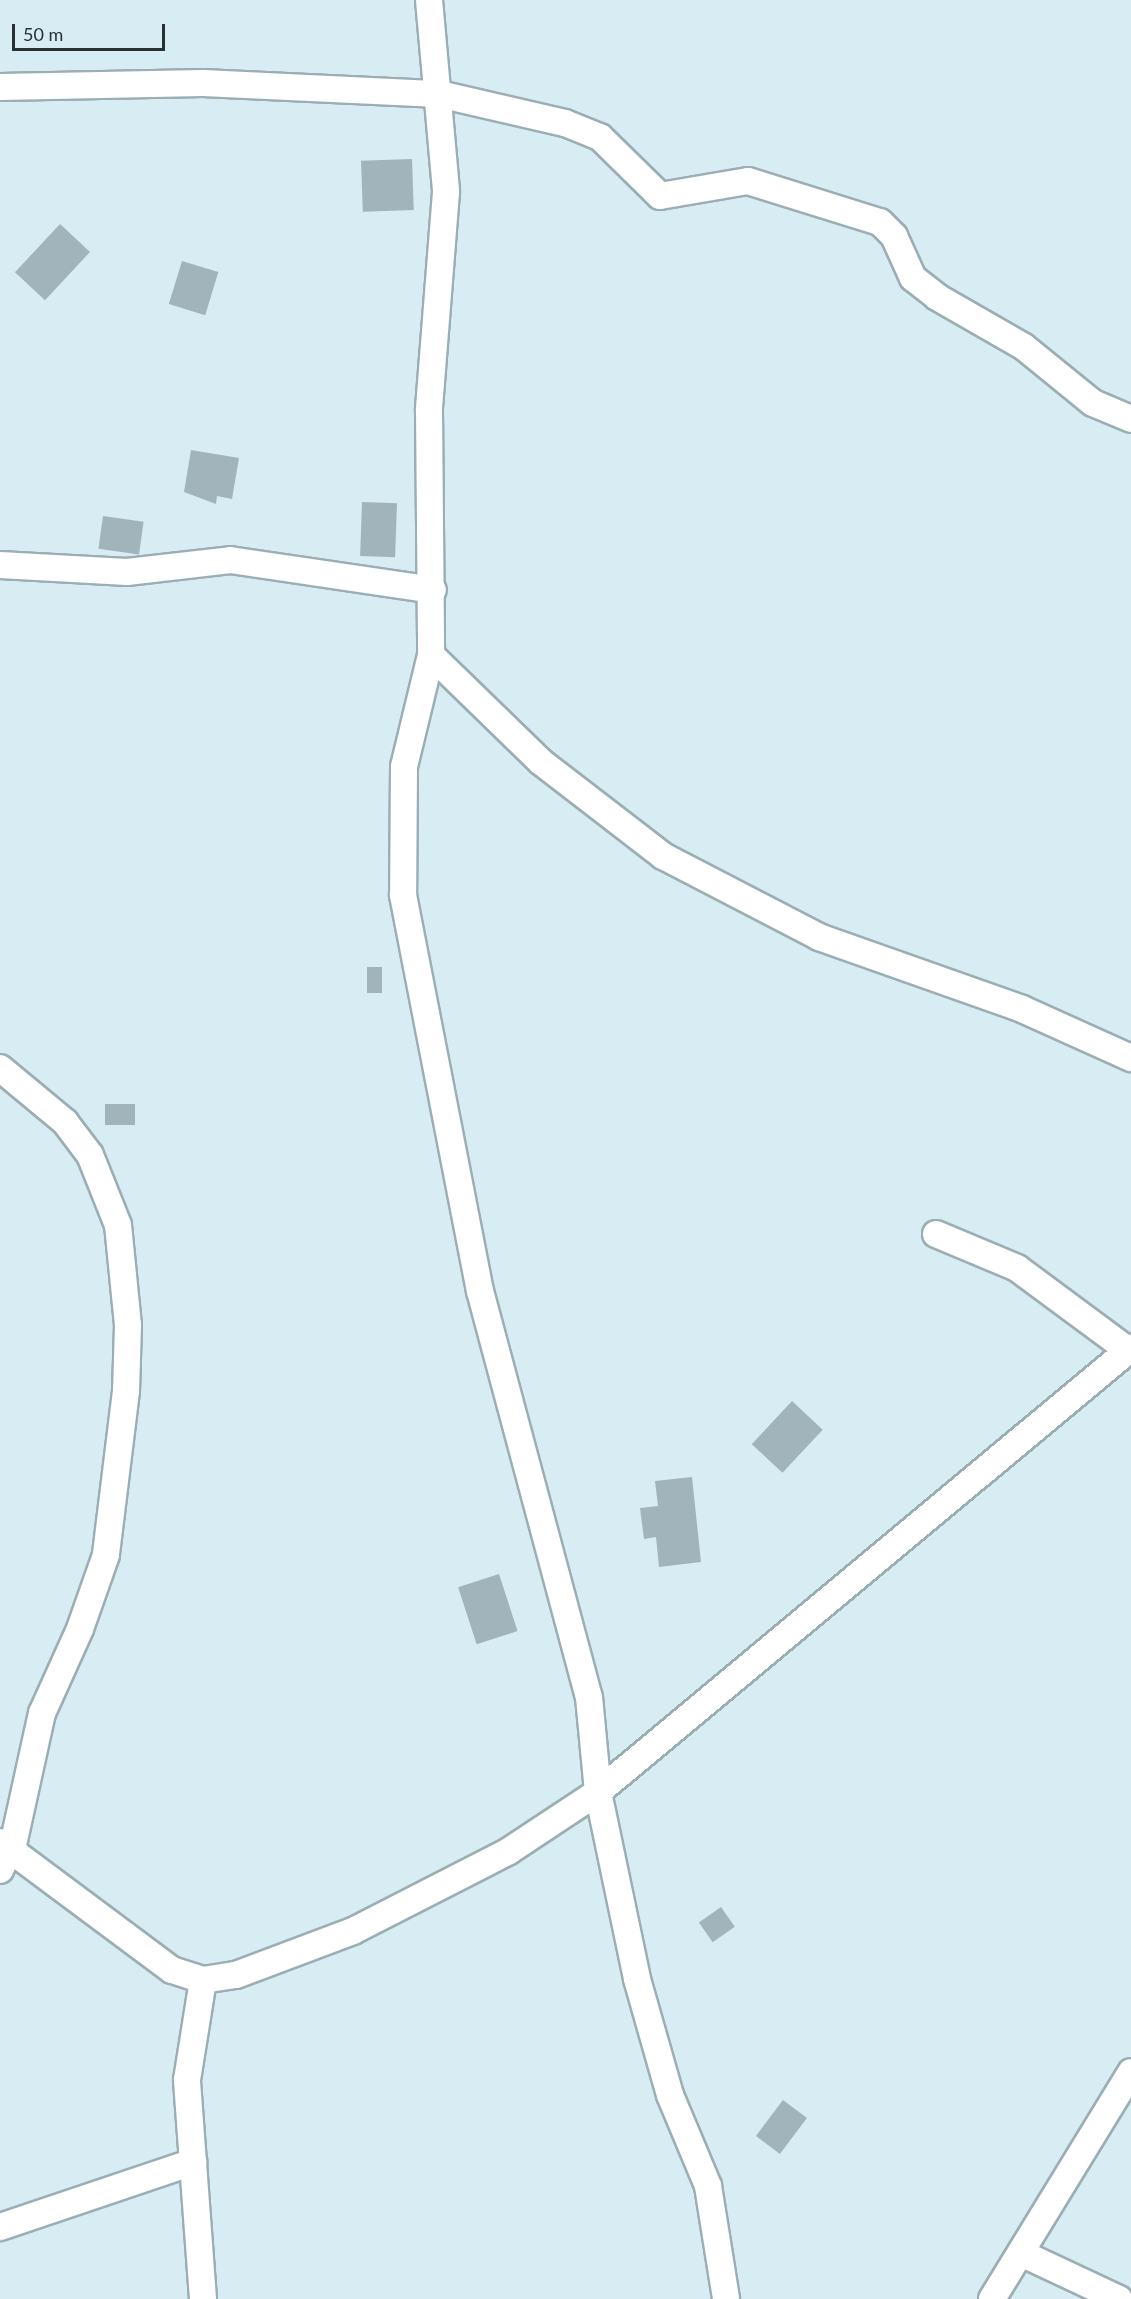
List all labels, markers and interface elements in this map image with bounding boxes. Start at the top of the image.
scale bar [15,12,168,50]
text: 50 m [23,23,63,45]

